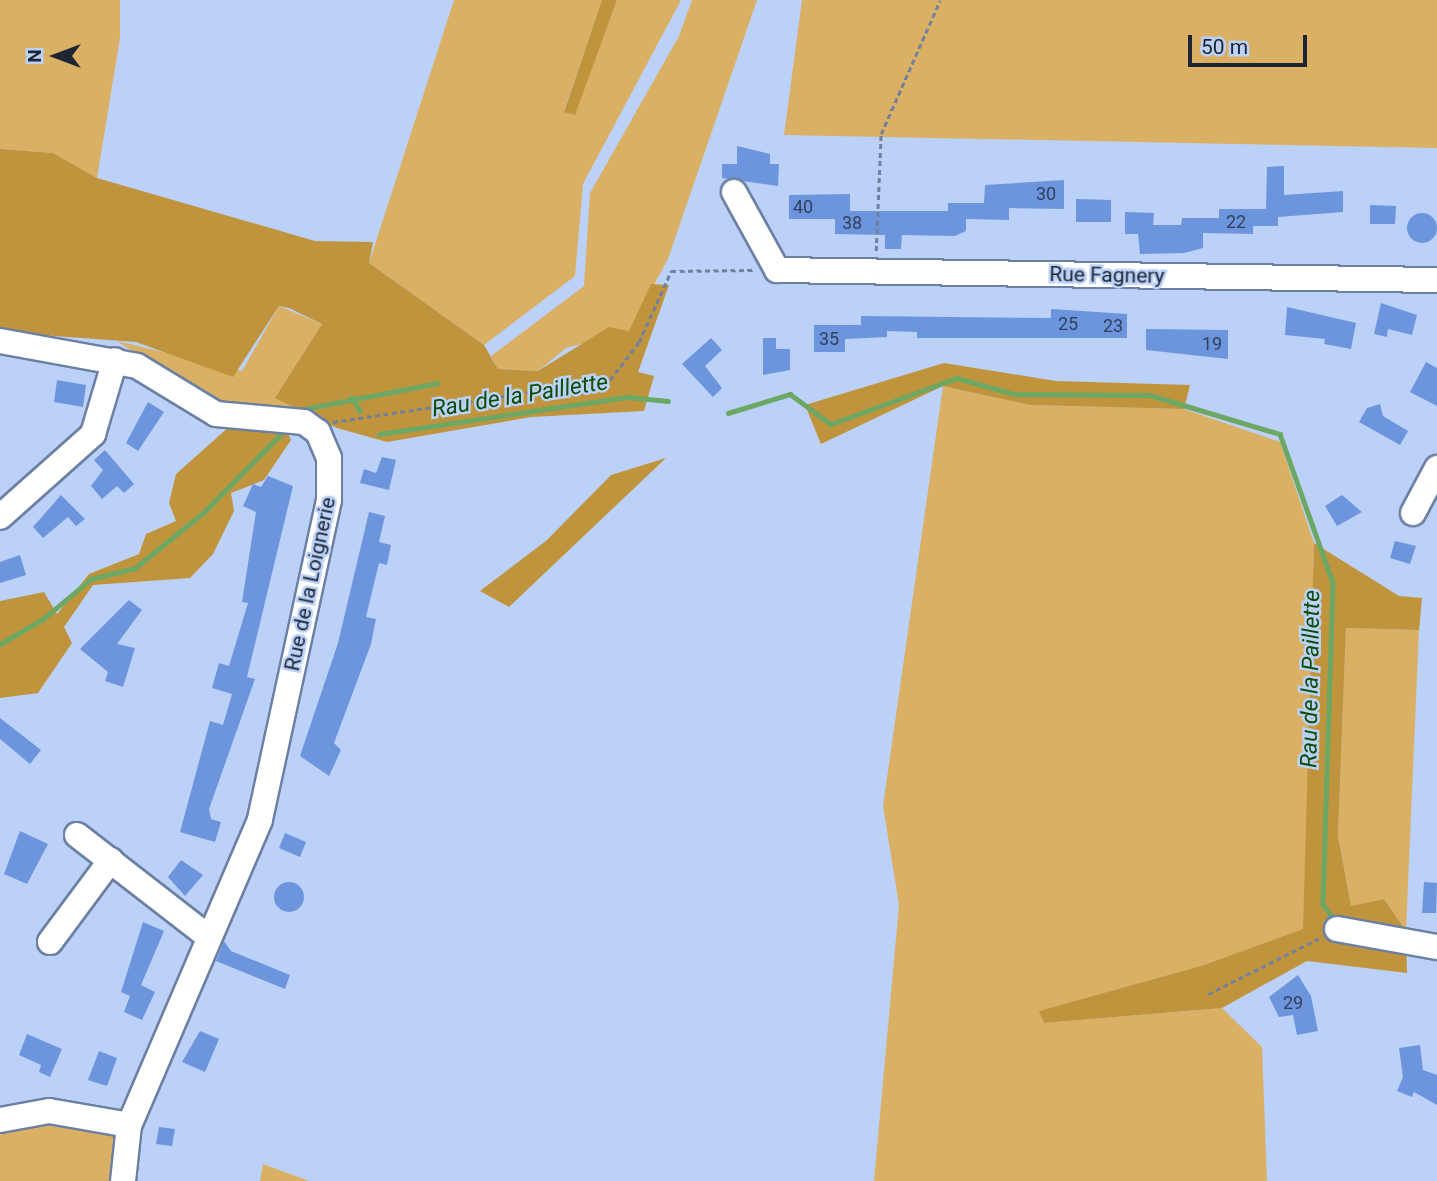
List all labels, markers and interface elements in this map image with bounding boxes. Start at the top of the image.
north arrow [21,21,91,91]
scale bar [1192,21,1311,65]
text: 50 m [1201,35,1248,59]
text: N [23,49,46,63]
house number: 30 [1036,183,1056,205]
house number: 40 [793,196,813,218]
house number: 22 [1226,211,1246,233]
house number: 38 [842,212,862,234]
street label: Rue Fagnery [1049,261,1165,289]
house number: 25 [1058,313,1078,335]
house number: 23 [1103,315,1123,337]
house number: 35 [819,328,839,350]
house number: 19 [1202,333,1222,355]
water label: Rau de la Paillette [430,368,610,424]
street label: Rue de la Loignerie [279,495,341,673]
water label: Rau de la Paillette [1296,590,1326,768]
house number: 29 [1283,992,1303,1014]

